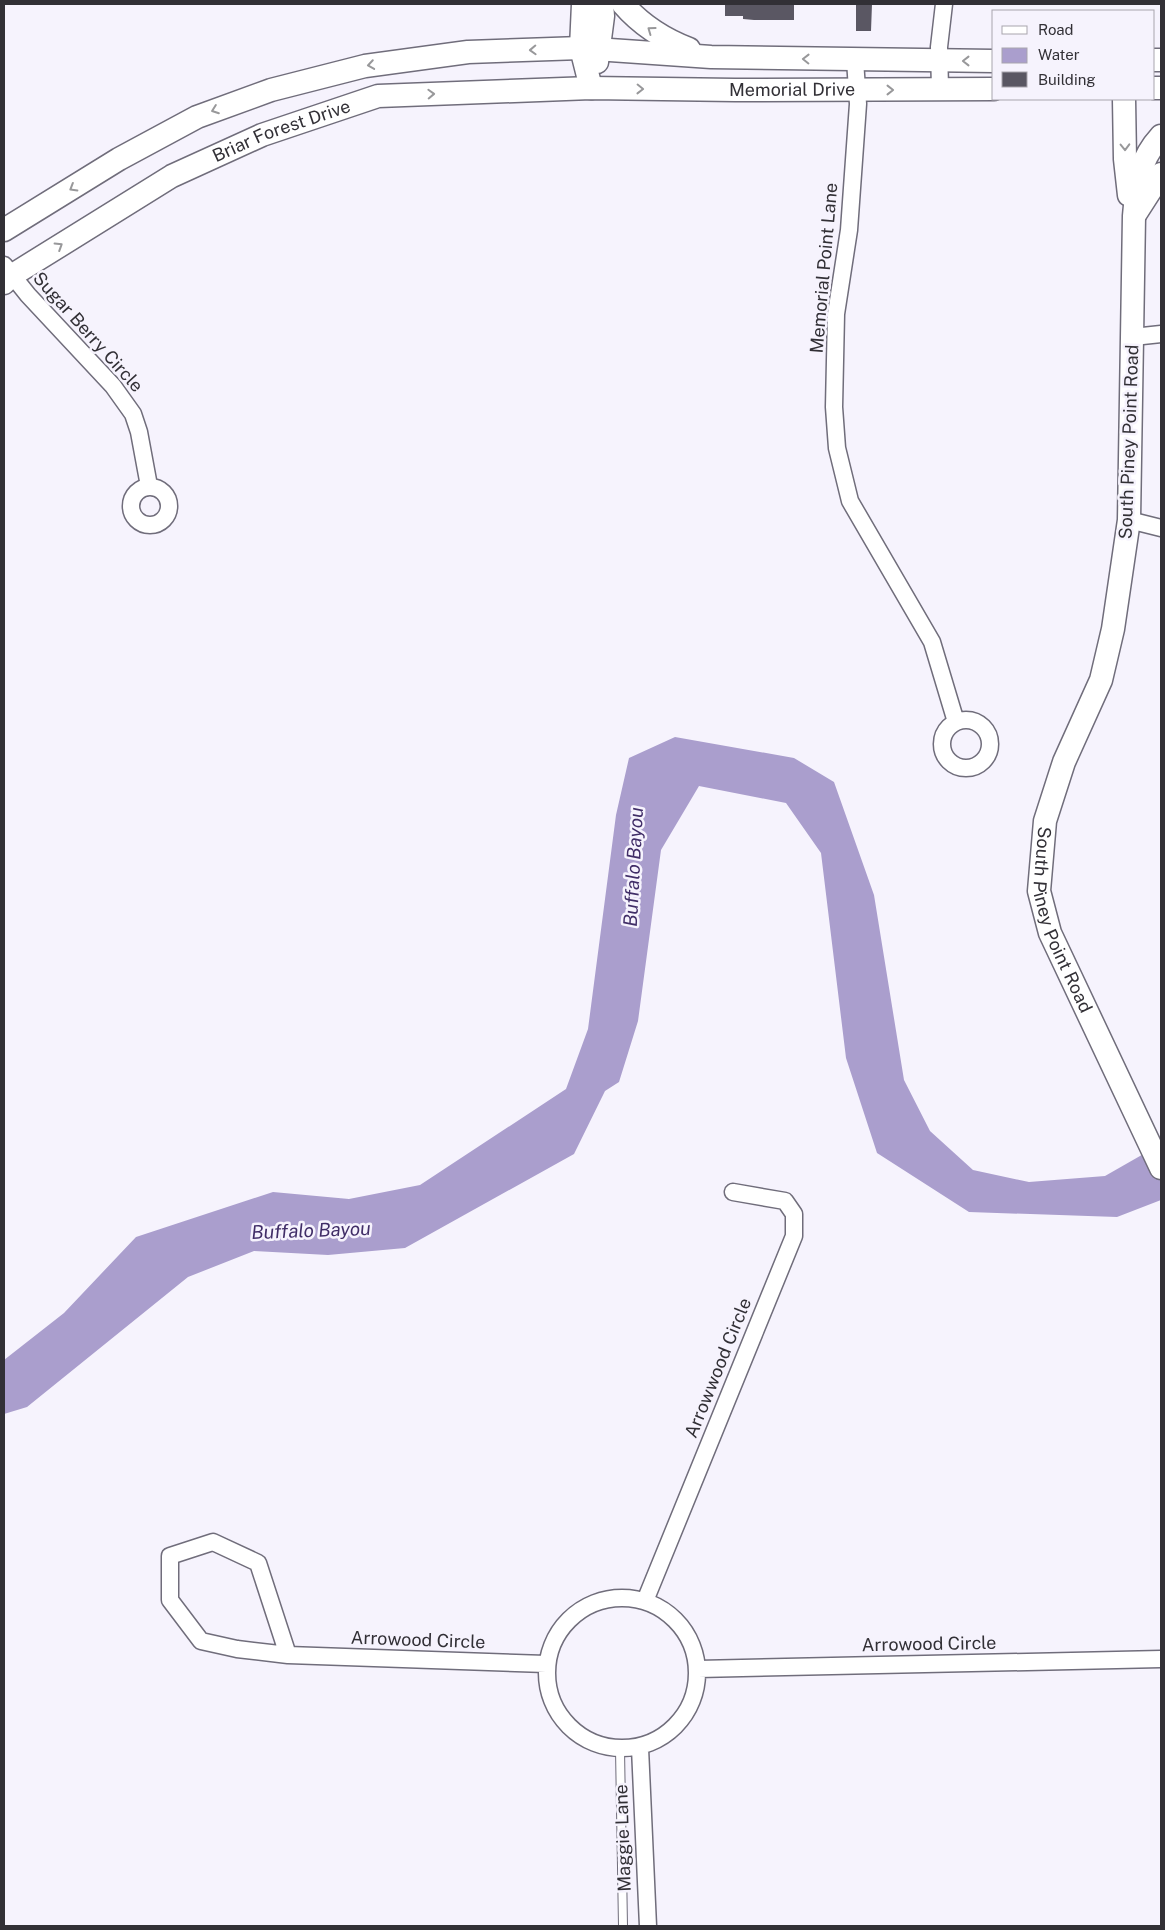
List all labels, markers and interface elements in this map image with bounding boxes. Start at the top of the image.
legend [992,10,1155,100]
text: Road [1038,21,1074,38]
one-way arrow [647,27,657,36]
one-way arrow [528,45,536,55]
text: Water [1038,46,1080,63]
one-way arrow [802,54,810,64]
one-way arrow [962,56,970,66]
one-way arrow [367,59,375,70]
text: Building [1038,71,1096,88]
street label: Memorial Drive [729,79,855,100]
one-way arrow [636,83,644,94]
one-way arrow [886,84,894,95]
one-way arrow [427,89,435,100]
street label: Briar Forest Drive [209,95,353,166]
one-way arrow [211,104,220,114]
one-way arrow [1120,144,1130,152]
one-way arrow [69,181,78,191]
street label: Memorial Point Lane [806,182,841,354]
one-way arrow [53,243,62,253]
street label: Sugar Berry Circle [29,267,148,396]
street label: South Piney Point Road [1115,344,1142,540]
water label: Buffalo Bayou [619,807,647,927]
street label: South Piney Point Road [1029,826,1097,1016]
water label: Buffalo Bayou [251,1217,371,1243]
street label: Arrowwood Circle [680,1295,755,1441]
street label: Arrowood Circle [350,1627,486,1652]
street label: Arrowood Circle [861,1632,997,1655]
street label: Maggie Lane [610,1784,635,1892]

